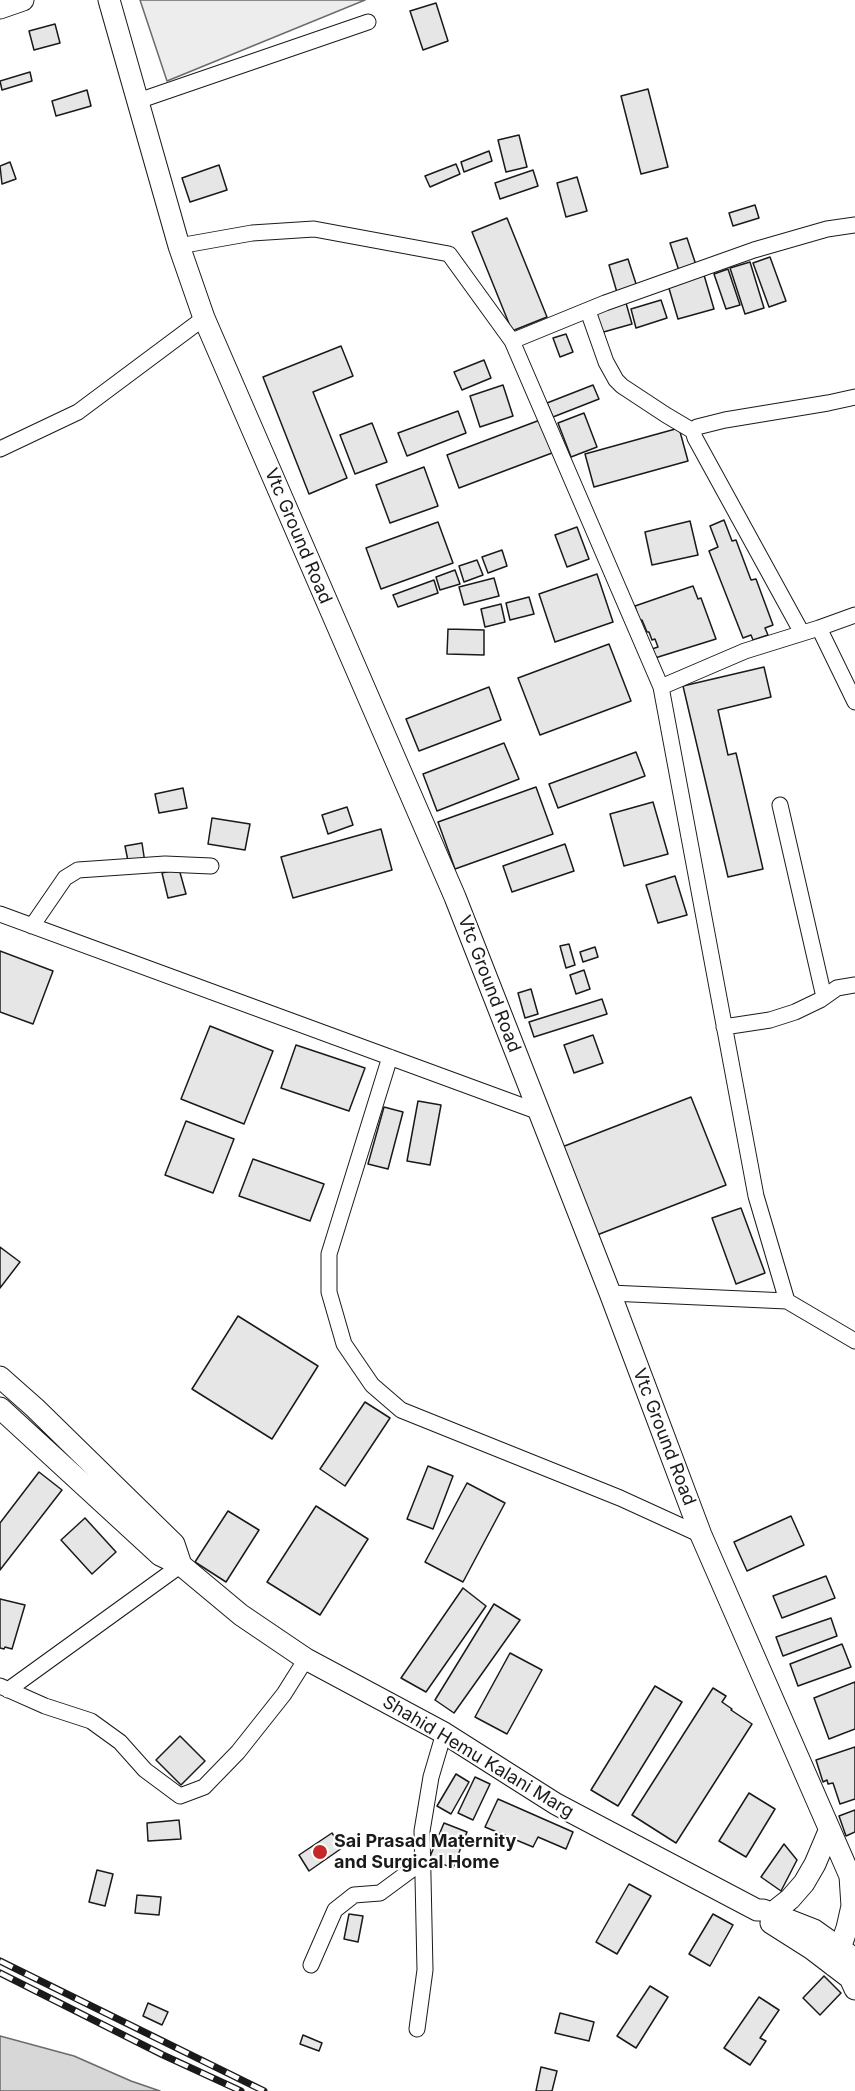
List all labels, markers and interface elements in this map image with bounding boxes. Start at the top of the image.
street label: Vtc Ground Road [260,465,336,607]
street label: Vtc Ground Road [453,912,525,1056]
street label: Vtc Ground Road [628,1365,700,1509]
street label: Shahid Hemu Kalani Marg [378,1691,578,1823]
place label: Sai Prasad Maternity and Surgical Home [334,1831,516,1874]
marker: Sai Prasad Maternity and Surgical Home [311,1843,329,1861]

